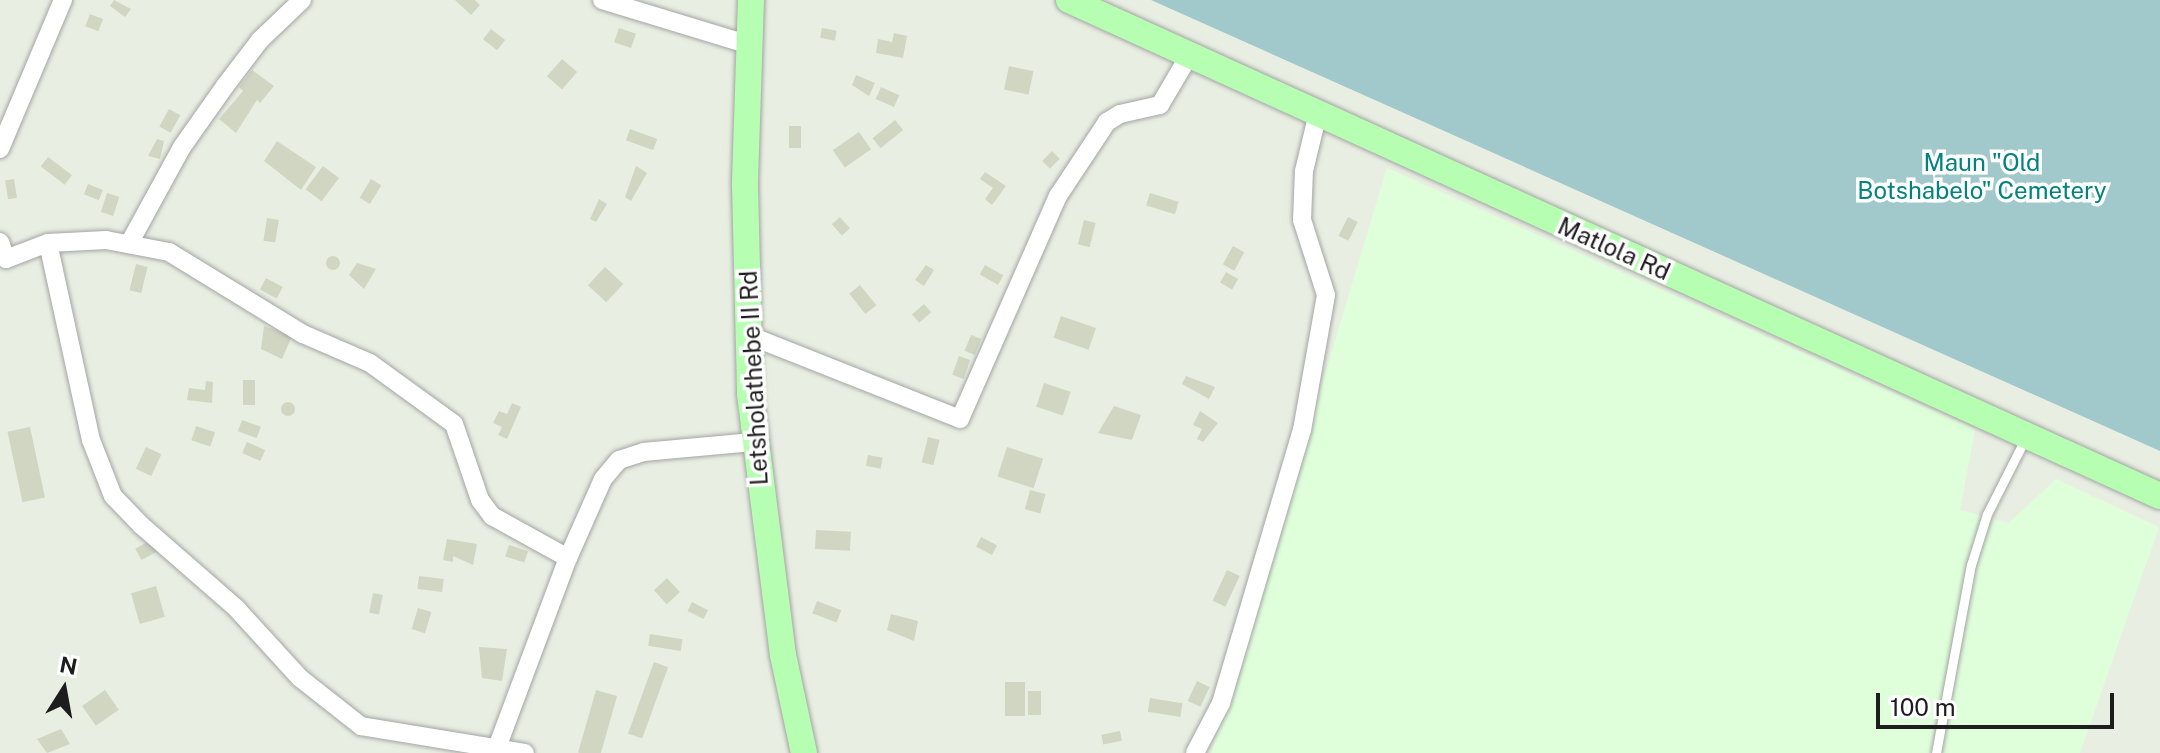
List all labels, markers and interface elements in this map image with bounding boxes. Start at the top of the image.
park label: Maun "Old Botshabelo" Cemetery [1857,149,2107,205]
street label: Matlola Rd [1553,211,1675,287]
street label: Letsholathebe II Rd [734,270,774,486]
north arrow [24,649,104,729]
text: N [58,651,80,680]
scale bar [1880,677,2118,727]
text: 100 m [1890,693,1956,721]

